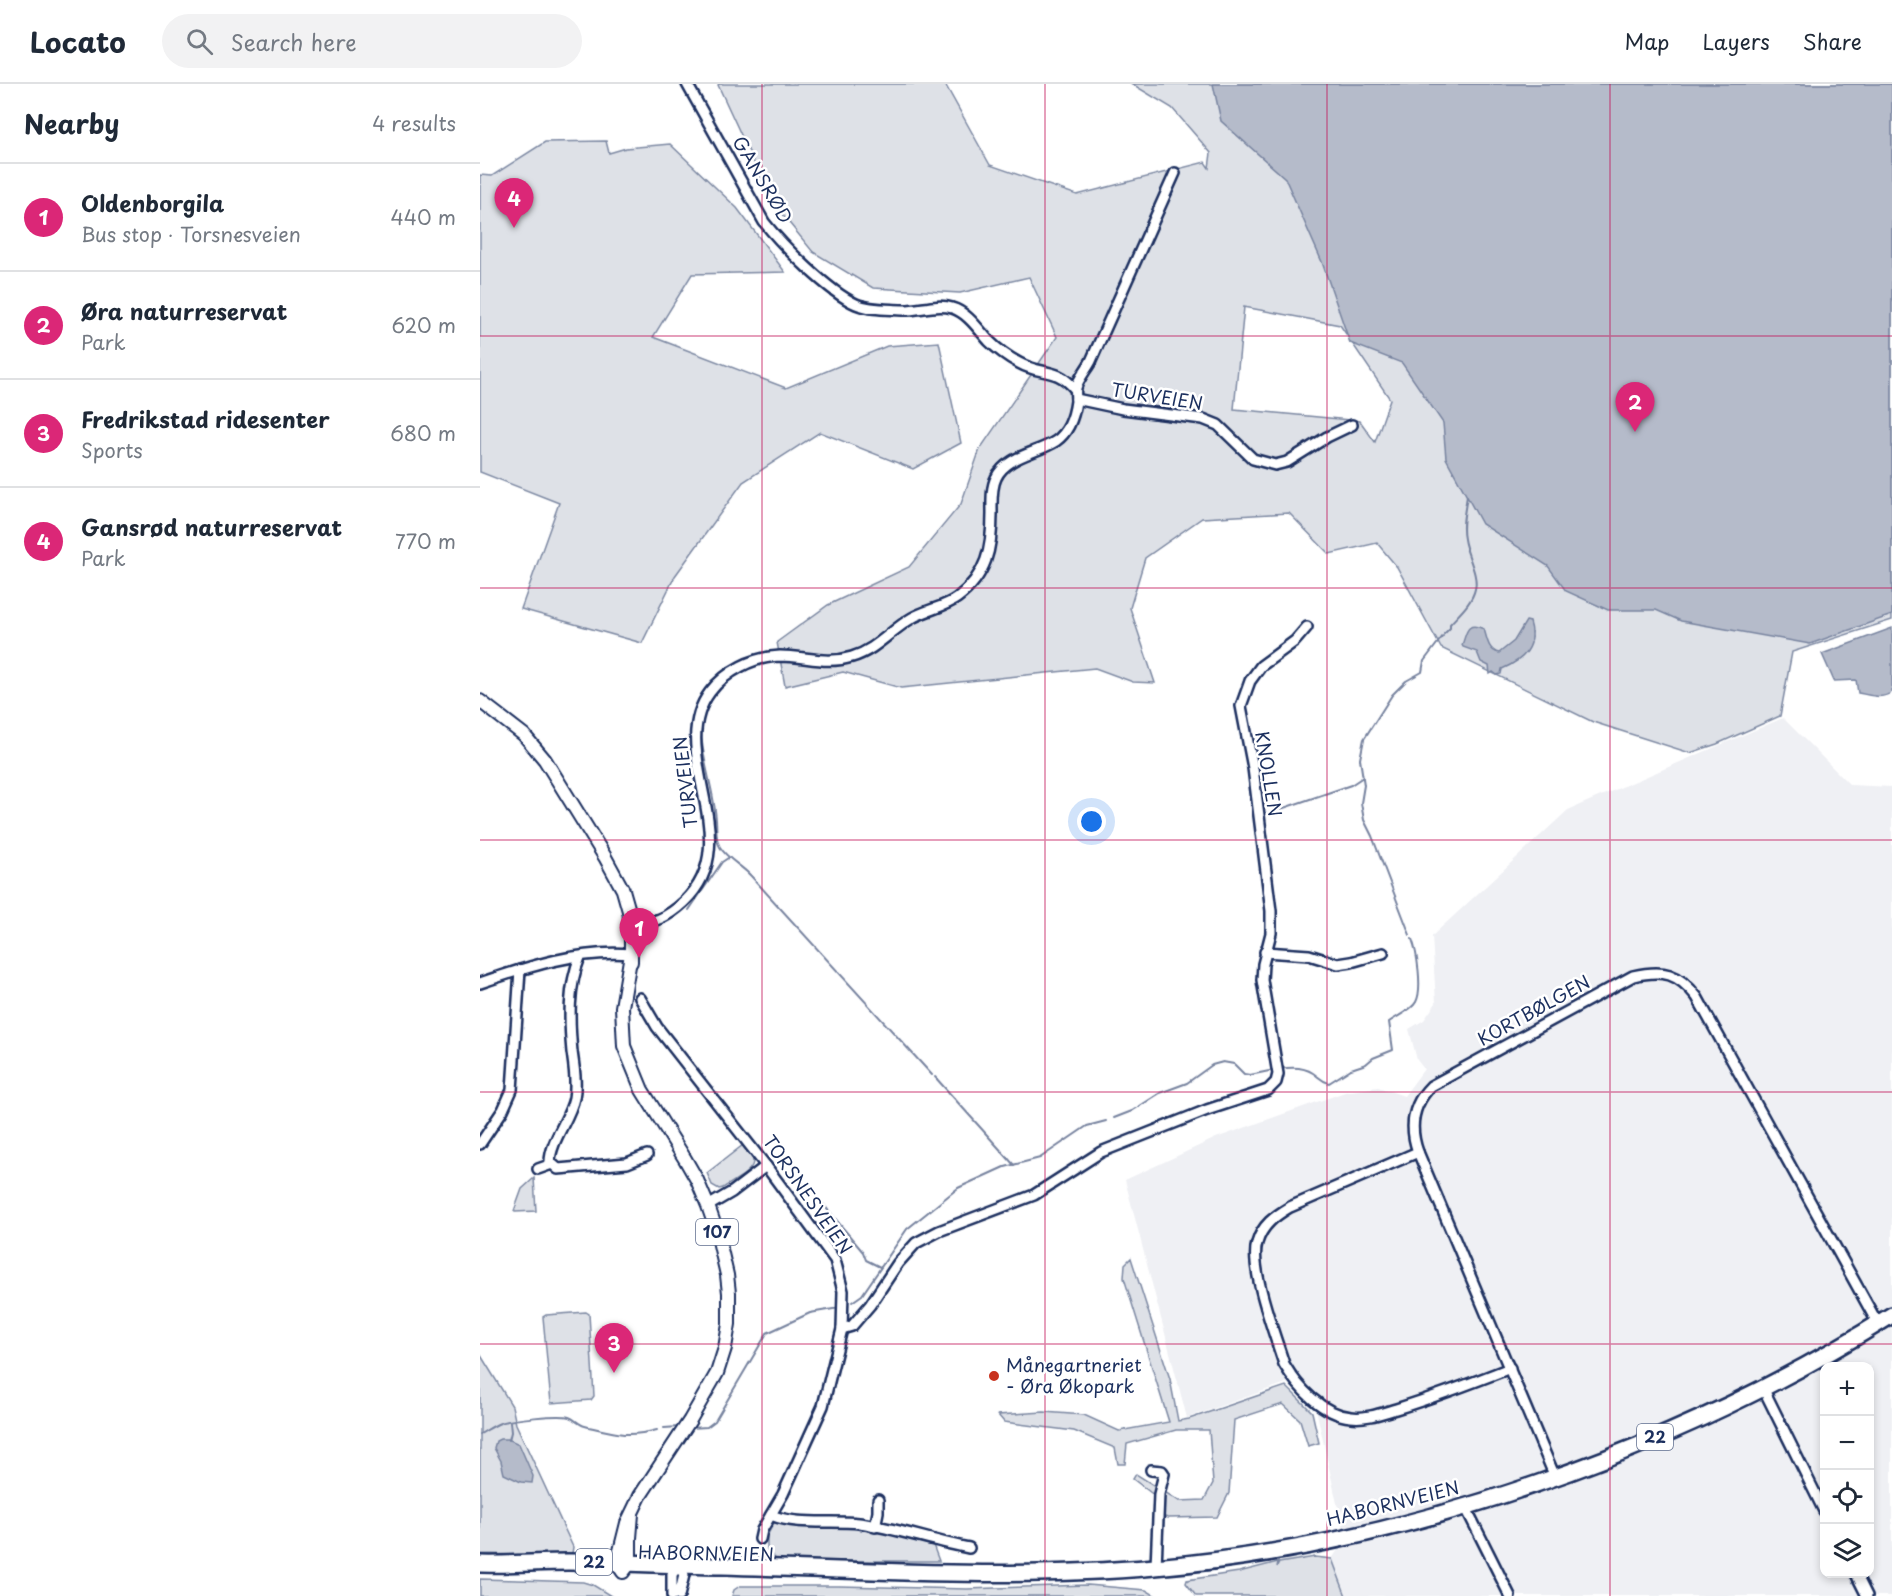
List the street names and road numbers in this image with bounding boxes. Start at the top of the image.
street label: GANSRØD [727,131,800,228]
street label: TURVEIEN [1110,375,1205,416]
street label: KNOLLEN [1249,729,1290,818]
street label: TURVEIEN [665,735,704,830]
street label: KORTBØLGEN [1472,968,1595,1052]
street label: TORSNESVEIEN [757,1129,859,1259]
road number: 107 [696,1219,738,1245]
road number: 22 [1637,1424,1673,1450]
street label: HABORNVEIEN [1323,1473,1462,1532]
street label: HABORNVEIEN [638,1538,774,1567]
road number: 22 [576,1549,612,1575]

